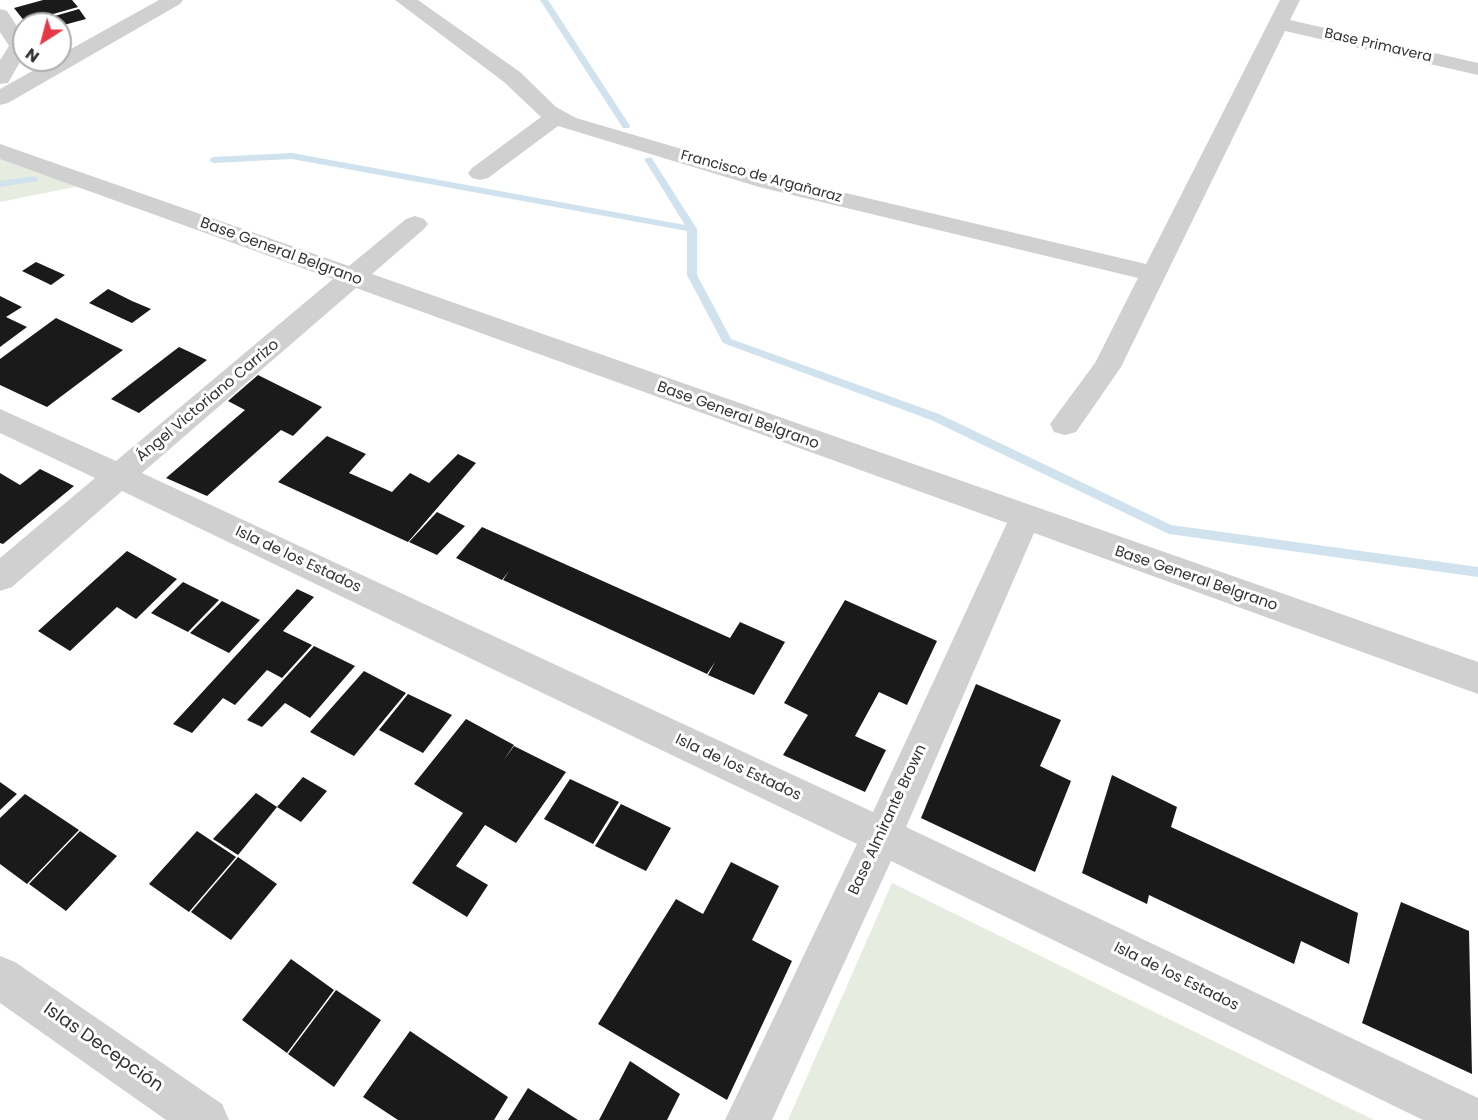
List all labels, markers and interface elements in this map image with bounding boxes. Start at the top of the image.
north arrow [12,12,72,72]
street label: Base Primavera [1323,25,1433,67]
text: N [21,43,44,68]
street label: Francisco de Argañaraz [679,147,843,207]
street label: Base General Belgrano [198,214,364,290]
street label: Ángel Victoriano Carrizo [133,336,283,466]
street label: Base General Belgrano [655,378,821,454]
street label: Isla de los Estados [232,523,364,597]
street label: Base General Belgrano [1112,543,1280,615]
street label: Isla de los Estados [672,731,804,805]
street label: Base Almirante Brown [845,742,931,898]
street label: Isla de los Estados [1111,939,1241,1015]
street label: Islas Decepción [39,999,167,1097]

